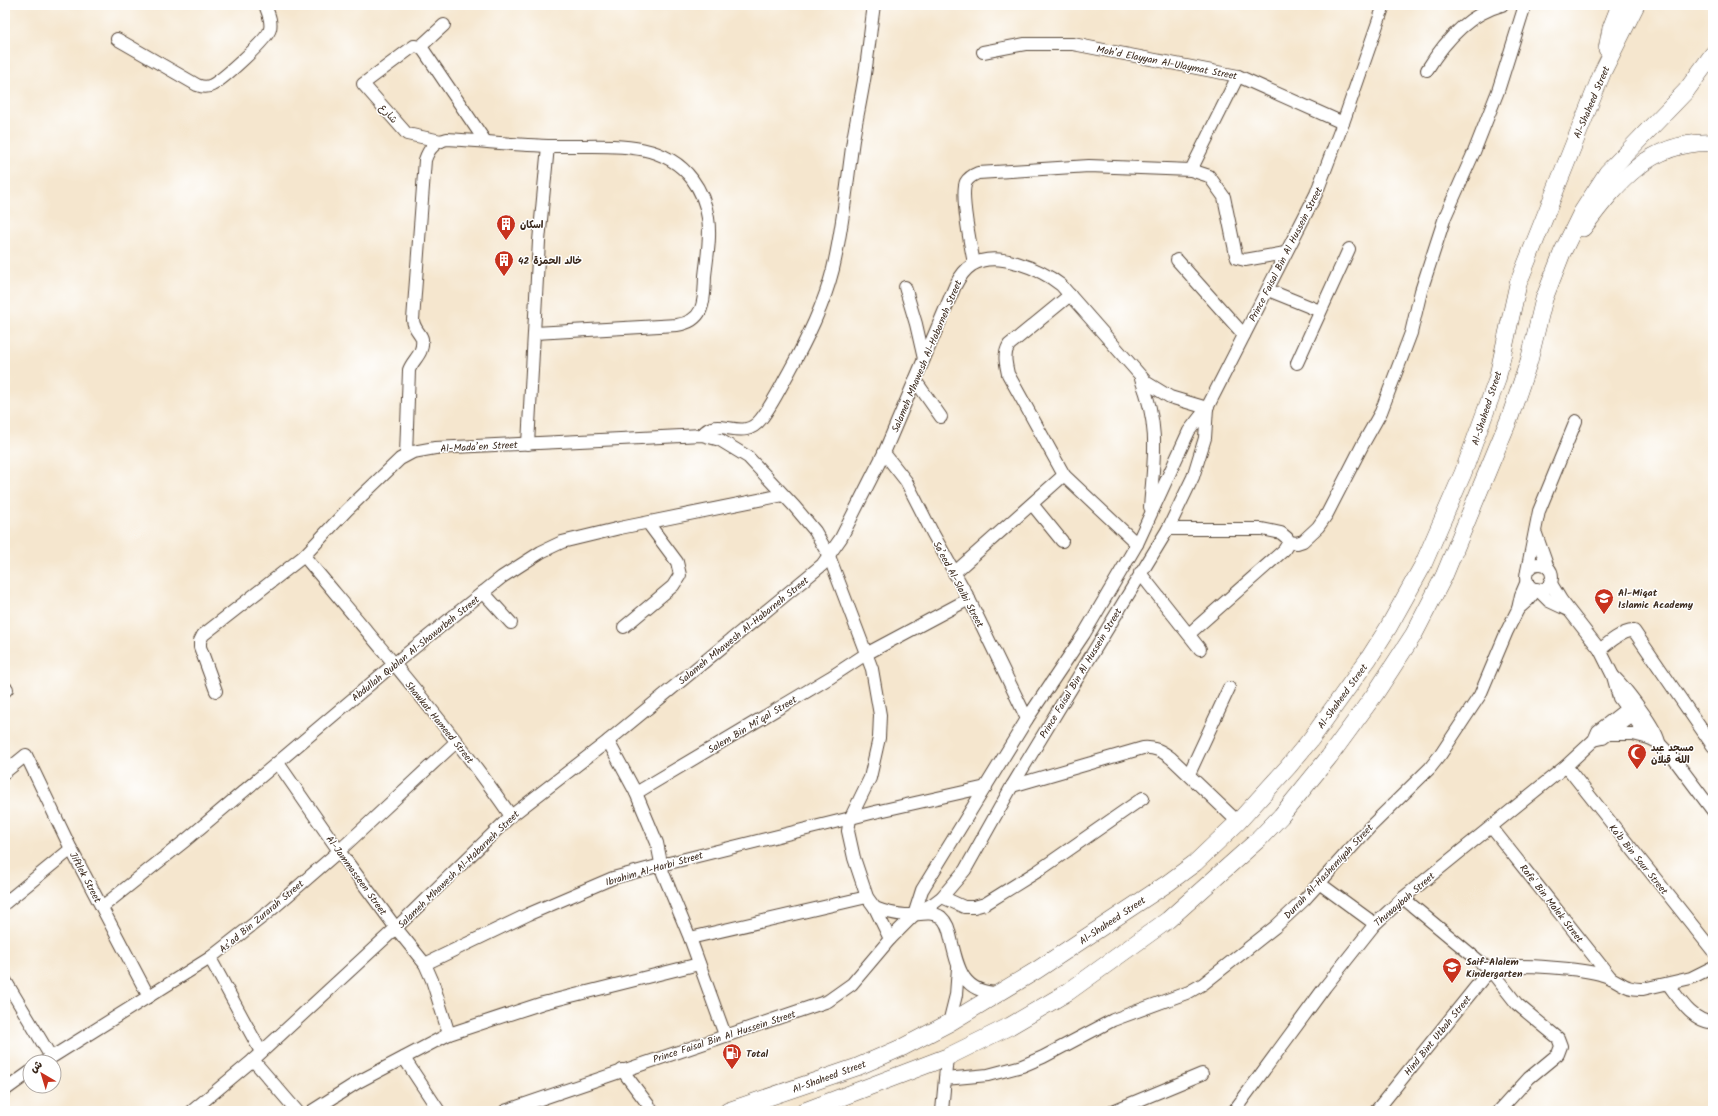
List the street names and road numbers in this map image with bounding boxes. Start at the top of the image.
street label: Moh’d Elayyan Al-Ulaymat Street [1095,41,1239,84]
street label: Al-Shaheed Street [1569,64,1614,141]
street label: شارع [375,100,402,127]
street label: Prince Faisal Bin Al Hussein Street [1245,184,1327,325]
street label: Salameh Mhawesh Al-Habarneh Street [887,278,966,435]
street label: Al-Shaheed Street [1467,369,1507,447]
street label: Al-Mada’en Street [440,437,518,457]
street label: Sa’eed Al-Slaibi Street [929,538,988,631]
street label: Salameh Mhawesh Al-Habarneh Street [675,573,813,689]
street label: Abdullah Qublan Al-Shawarbeh Street [348,592,483,706]
street label: Prince Faisal Bin Al Hussein Street [1036,605,1126,742]
street label: Al-Shaheed Street [1314,661,1372,733]
street label: Shawkat Hameed Street [401,678,478,767]
street label: Salem Bin Mi’qal Street [705,692,800,758]
street label: Salameh Mhawesh Al-Habarneh Street [394,807,523,932]
street label: Durrah Al-Hashemiyah Street [1280,820,1377,923]
street label: Ka'b Bin Sour Street [1605,821,1672,898]
street label: Al-Jammasseen Street [322,832,391,919]
street label: Ibrahim Al-Harbi Street [604,847,705,891]
street label: Jiftlek Street [65,849,105,906]
street label: Rafe' Bin Malek Street [1515,861,1587,946]
street label: Thuwaybah Street [1371,869,1439,931]
street label: As’ad Bin Zurarah Street [216,876,308,957]
street label: Al-Shaheed Street [1076,893,1149,949]
street label: Hind Bint Utbah Street [1400,992,1476,1079]
street label: Prince Faisal Bin Al Hussein Street [651,1006,798,1068]
street label: Al-Shaheed Street [790,1056,868,1098]

